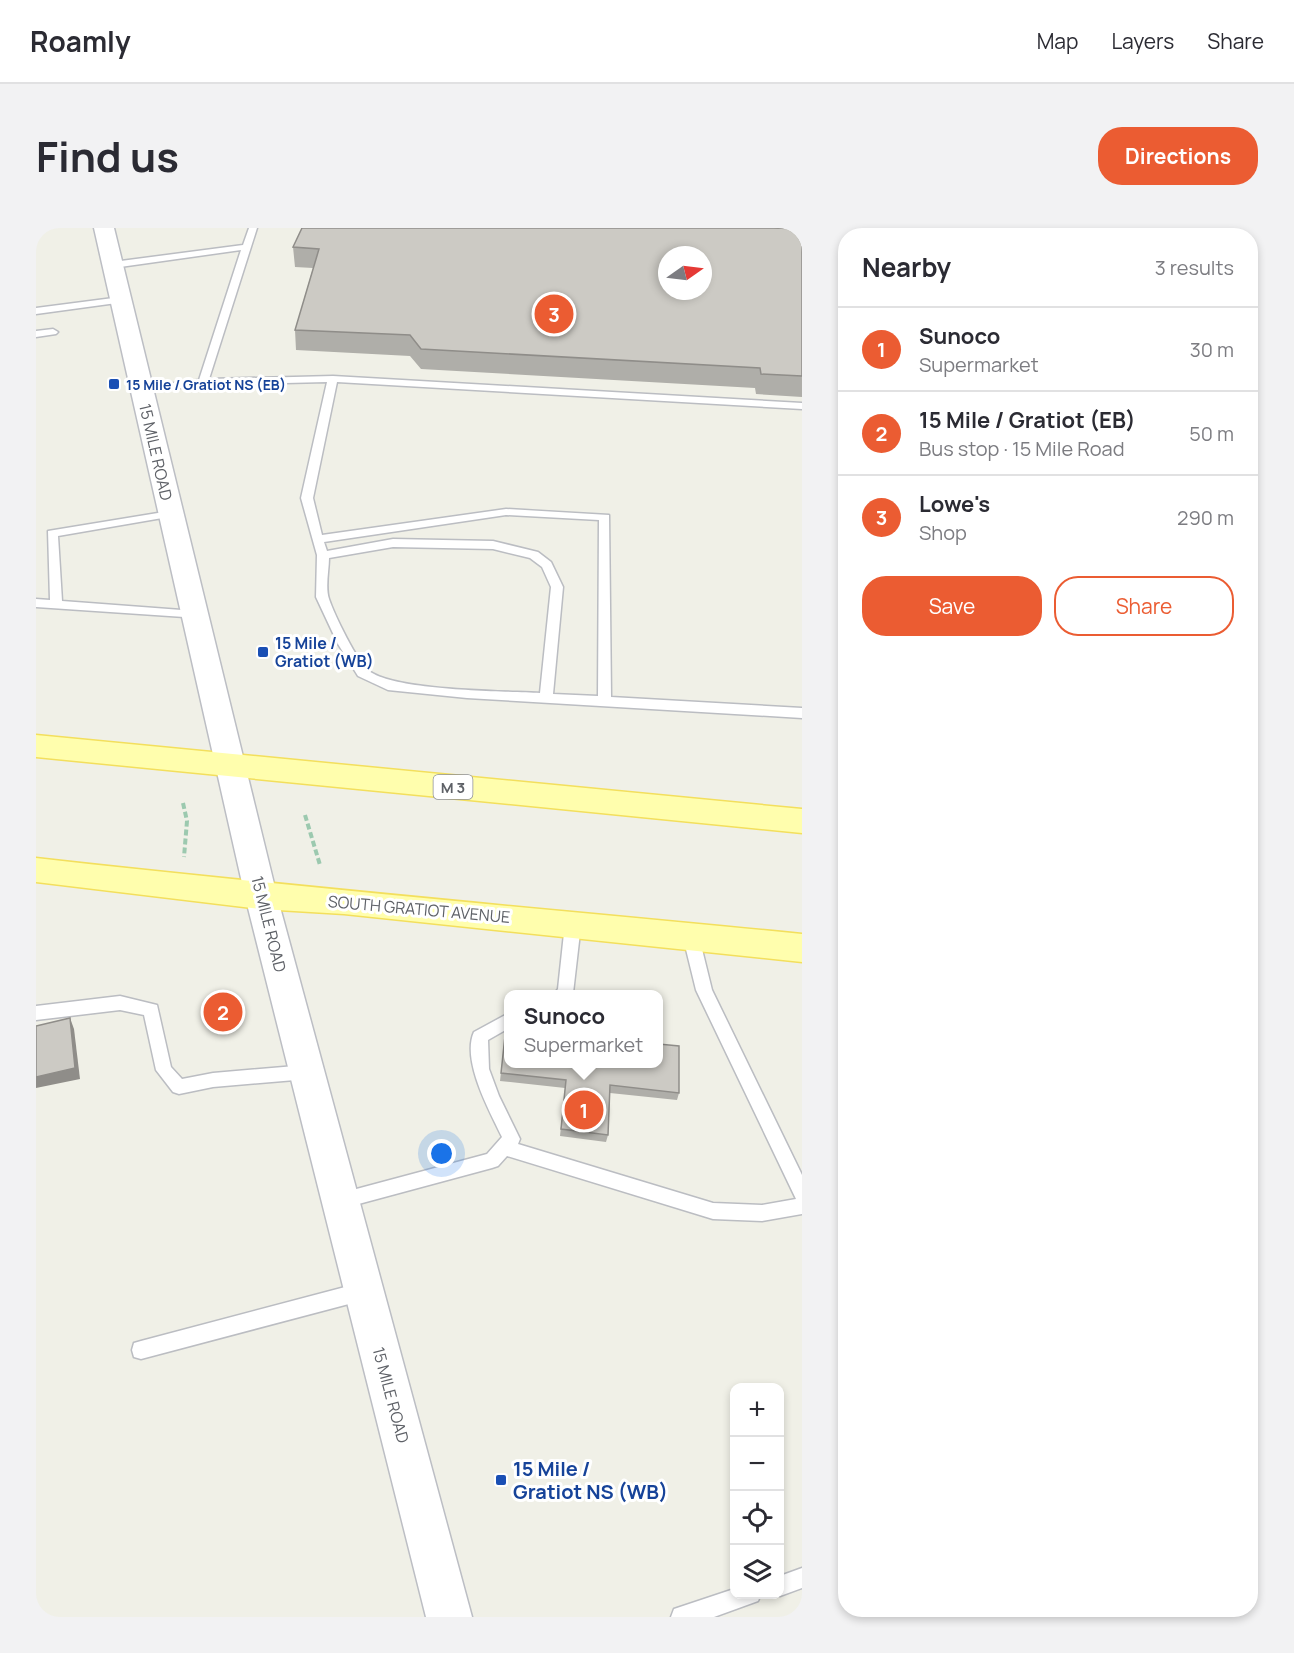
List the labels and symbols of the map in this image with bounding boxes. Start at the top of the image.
north arrow [658,246,712,300]
pin: 3 [534,292,574,337]
place label: 15 Mile / Gratiot NS (EB) [126,375,286,394]
marker: 15 Mile / Gratiot NS (EB) [107,377,121,391]
street label: 15 MILE ROAD [134,401,178,503]
place label: 15 Mile / Gratiot (WB) [275,632,374,672]
marker: 15 Mile / Gratiot (WB) [256,645,270,659]
road number: M 3 [434,775,472,799]
street label: 15 MILE ROAD [246,874,292,975]
street label: SOUTH GRATIOT AVENUE [327,890,511,928]
pin: 2 [204,990,243,1034]
pin: 1 [564,1088,604,1132]
your location [427,1139,456,1168]
street label: 15 MILE ROAD [368,1345,414,1446]
place label: 15 Mile / Gratiot NS (WB) [513,1455,668,1505]
marker: 15 Mile / Gratiot NS (WB) [494,1473,508,1487]

